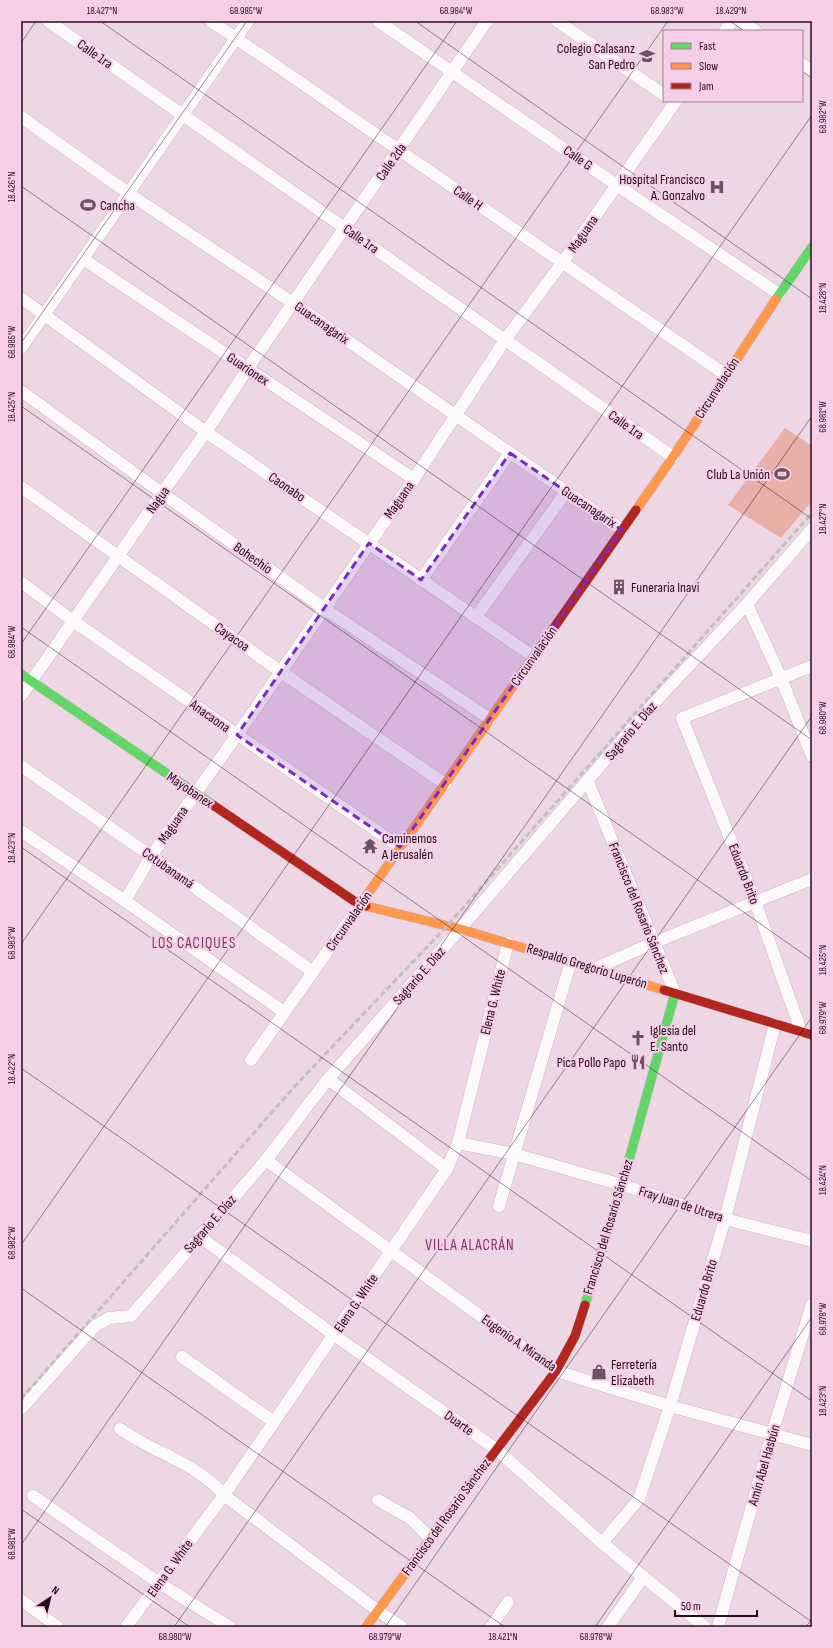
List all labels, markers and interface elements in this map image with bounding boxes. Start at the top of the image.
text: 18.427°N [87,5,117,17]
text: 68.985°W [230,5,263,17]
text: 68.984°W [440,5,473,17]
text: 68.983°W [651,5,684,17]
text: 18.429°N [716,5,746,17]
legend [663,30,803,102]
street label: Calle 1ra [74,36,116,72]
text: Fast [699,39,716,54]
place label: Colegio Calasanz San Pedro [557,40,635,73]
school or university icon: Colegio Calasanz San Pedro [638,47,656,65]
text: Slow [699,59,718,74]
text: Jam [698,79,714,94]
text: 68.982°W [817,100,829,133]
street label: Calle 2da [372,140,410,184]
street label: Calle G [560,142,596,174]
place label: Hospital Francisco A. Gonzalvo [619,171,705,204]
text: 18.426°N [6,172,18,202]
hospital icon: Hospital Francisco A. Gonzalvo [708,178,726,196]
street label: Calle H [450,182,486,214]
sports icon: Cancha [79,196,97,214]
place label: Cancha [100,197,135,214]
street label: Maguana [564,212,602,256]
street label: Calle 1ra [340,221,382,257]
text: 18.428°N [817,283,829,313]
street label: Guacanagarix [291,298,353,348]
text: 68.985°W [6,325,18,358]
street label: Guarionex [224,349,273,390]
street label: Circunvalación [691,354,743,422]
text: 18.425°N [6,392,18,422]
text: 68.981°W [817,401,829,433]
street label: Calle 1ra [605,407,647,443]
sports icon: Club La Unión [773,465,791,483]
place label: Club La Unión [707,466,770,483]
street label: Caonabo [265,469,309,506]
street label: Maguana [380,478,418,522]
street label: Guacanagarix [558,482,621,532]
street label: Nagua [143,483,173,517]
text: 18.427°N [817,504,829,534]
street label: Bohechío [230,539,276,578]
building icon: Funeraria Inavi [610,578,628,596]
place label: Funeraria Inavi [631,579,699,596]
street label: Cayacoa [211,619,253,655]
street label: Circunvalación [507,623,561,689]
text: 68.984°W [6,625,18,658]
street label: Anacaona [186,695,234,736]
street label: Sagrario E. Díaz [602,698,660,764]
text: 68.980°W [817,701,829,735]
street label: Mayobanex [163,768,217,812]
street label: Maguana [154,803,192,847]
place label: Caminemos A Jerusalén [381,830,437,863]
text: 18.423°N [6,833,18,863]
temple icon: Caminemos A Jerusalén [361,837,379,855]
street label: Francisco del Rosario Sánchez [605,840,673,976]
street label: Eduardo Brito [725,841,763,907]
street label: Cotubanamá [139,844,197,892]
street label: Circunvalación [322,888,376,954]
text: 68.983°W [6,926,18,959]
district label: LOS CACIQUES [152,934,236,953]
street label: Respaldo Gregorio Luperón [525,940,649,992]
street label: Sagrario E. Díaz [389,943,449,1009]
text: 18.425°N [817,945,829,975]
street label: Elena G. White [477,967,509,1037]
text: 68.979°W [817,1001,829,1034]
place label: Iglesia del E. Santo [650,1022,696,1055]
church icon: Iglesia del E. Santo [629,1029,647,1047]
restaurant icon: Pica Pollo Papo [629,1053,647,1071]
text: 18.422°N [6,1054,18,1084]
place label: Pica Pollo Papo [557,1054,626,1071]
street label: Francisco del Rosario Sánchez [579,1157,637,1297]
text: 18.424°N [817,1165,829,1195]
street label: Fray Juan de Utrera [637,1182,725,1226]
street label: Sagrario E. Díaz [180,1191,240,1257]
text: 68.982°W [6,1226,18,1259]
district label: VILLA ALACRÁN [425,1236,515,1255]
street label: Eduardo Brito [687,1257,721,1323]
street label: Elena G. White [330,1270,382,1336]
text: 68.978°W [817,1302,829,1335]
street label: Eugenio A. Miranda [478,1311,560,1375]
place label: Ferretería Elizabeth [611,1356,657,1389]
shop icon: Ferretería Elizabeth [590,1363,608,1381]
text: 18.423°N [817,1386,829,1416]
street label: Duarte [441,1407,477,1439]
street label: Amín Abel Hasbún [744,1422,784,1509]
street label: Francisco del Rosario Sánchez [398,1455,494,1579]
text: 68.981°W [6,1528,18,1560]
street label: Elena G. White [143,1536,197,1600]
north arrow [30,1578,70,1618]
text: N [49,1583,62,1597]
scale bar [675,1592,757,1618]
text: 50 m [681,1599,701,1614]
text: 68.980°W [158,1631,192,1643]
text: 68.979°W [369,1631,402,1643]
text: 18.421°N [488,1631,518,1643]
text: 68.978°W [580,1631,613,1643]

